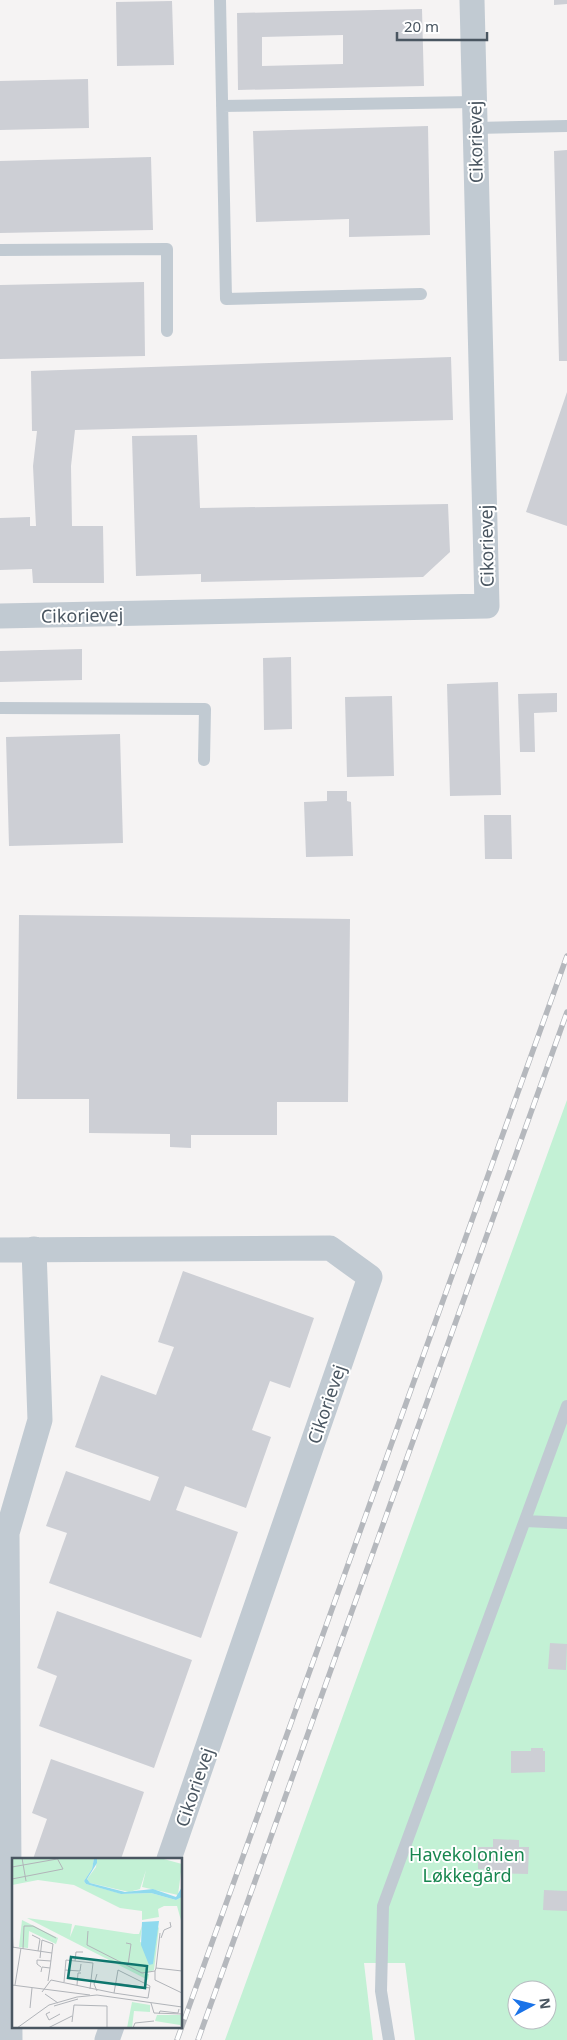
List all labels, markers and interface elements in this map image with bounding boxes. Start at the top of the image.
scale bar [397,10,487,42]
text: 20 m [404,16,439,36]
street label: Cikorievej [462,101,488,183]
street label: Cikorievej [473,505,499,587]
street label: Cikorievej [41,602,123,628]
street label: Cikorievej [301,1361,351,1447]
street label: Cikorievej [169,1744,219,1830]
park label: Havekolonien Løkkegård [409,1842,525,1887]
inset map [12,1858,182,2028]
north arrow [507,1980,557,2030]
text: N [535,1997,556,2010]

